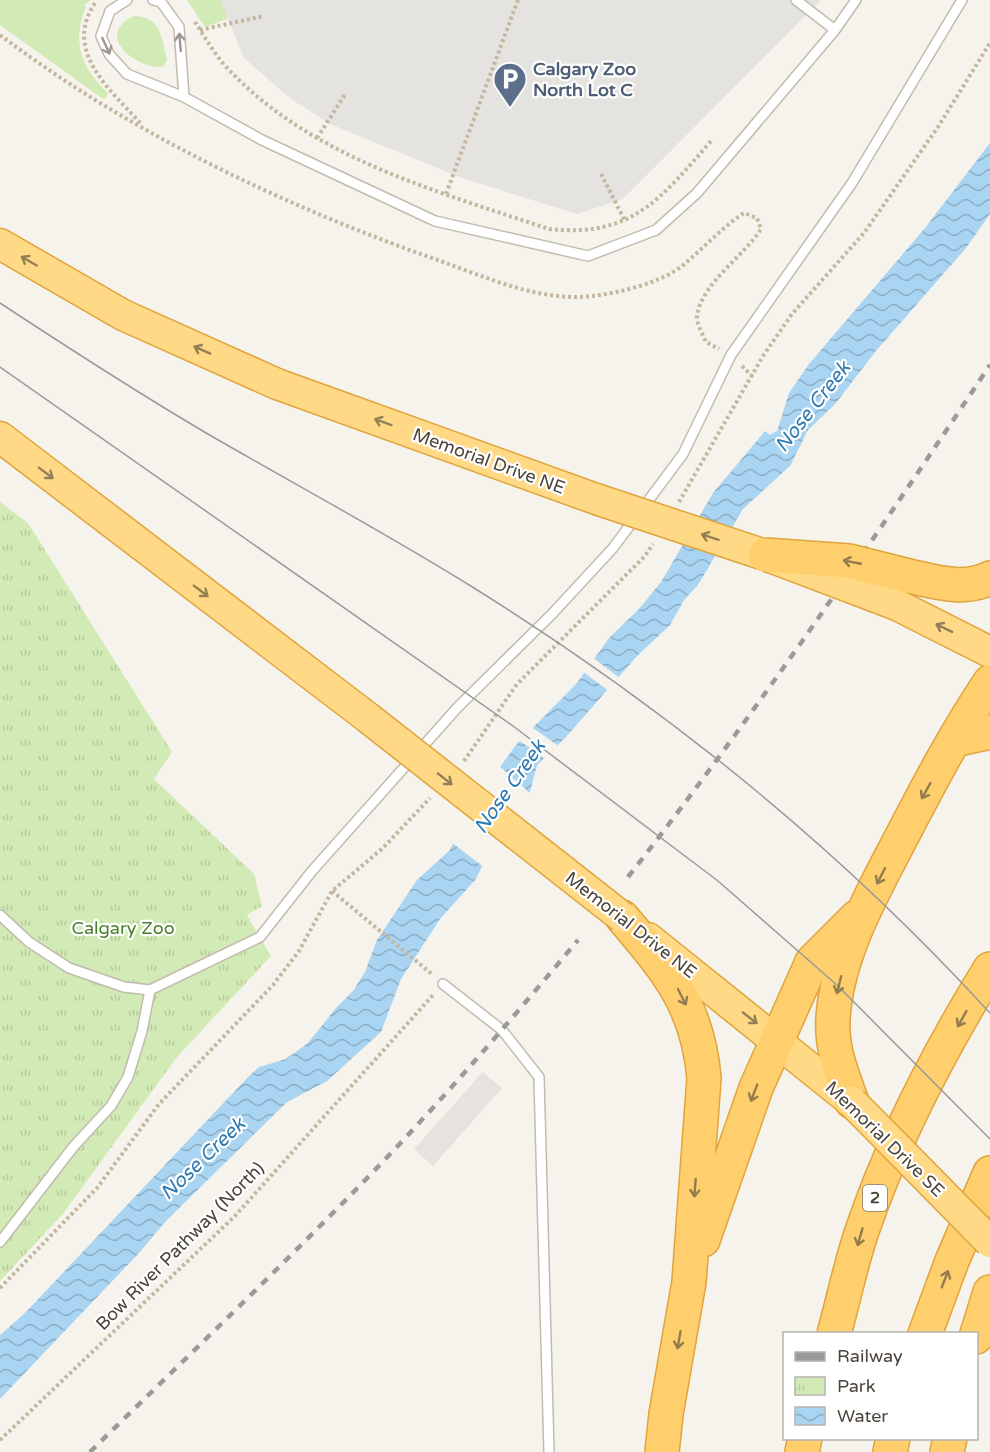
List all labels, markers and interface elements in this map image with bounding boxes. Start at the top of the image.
one-way arrow [174,33,185,53]
one-way arrow [100,37,112,55]
place label: Calgary Zoo North Lot C [533,58,636,101]
parking icon: Calgary Zoo North Lot C [492,61,528,108]
one-way arrow [21,254,38,266]
one-way arrow [194,344,212,356]
water label: Nose Creek [770,355,857,457]
one-way arrow [374,416,393,427]
street label: Memorial Drive NE [410,423,568,499]
one-way arrow [37,466,53,479]
one-way arrow [701,531,720,542]
one-way arrow [843,556,863,567]
one-way arrow [193,584,209,597]
one-way arrow [936,621,954,633]
water label: Nose Creek [469,734,552,838]
one-way arrow [437,773,453,786]
one-way arrow [920,782,932,799]
street label: Memorial Drive NE [561,867,701,983]
one-way arrow [875,867,886,885]
park label: Calgary Zoo [71,917,175,939]
one-way arrow [833,975,844,994]
one-way arrow [676,988,688,1005]
one-way arrow [956,1009,967,1027]
one-way arrow [742,1012,758,1025]
street label: Memorial Drive SE [821,1077,949,1201]
one-way arrow [748,1084,759,1102]
water label: Nose Creek [156,1111,252,1205]
street label: Bow River Pathway (North) [91,1157,269,1335]
one-way arrow [689,1177,700,1197]
road number: 2 [863,1185,887,1211]
one-way arrow [854,1227,866,1246]
one-way arrow [940,1270,951,1288]
one-way arrow [673,1330,684,1349]
legend [783,1332,978,1440]
text: Railway [837,1345,903,1367]
text: Park [837,1375,876,1397]
text: Water [837,1405,888,1427]

